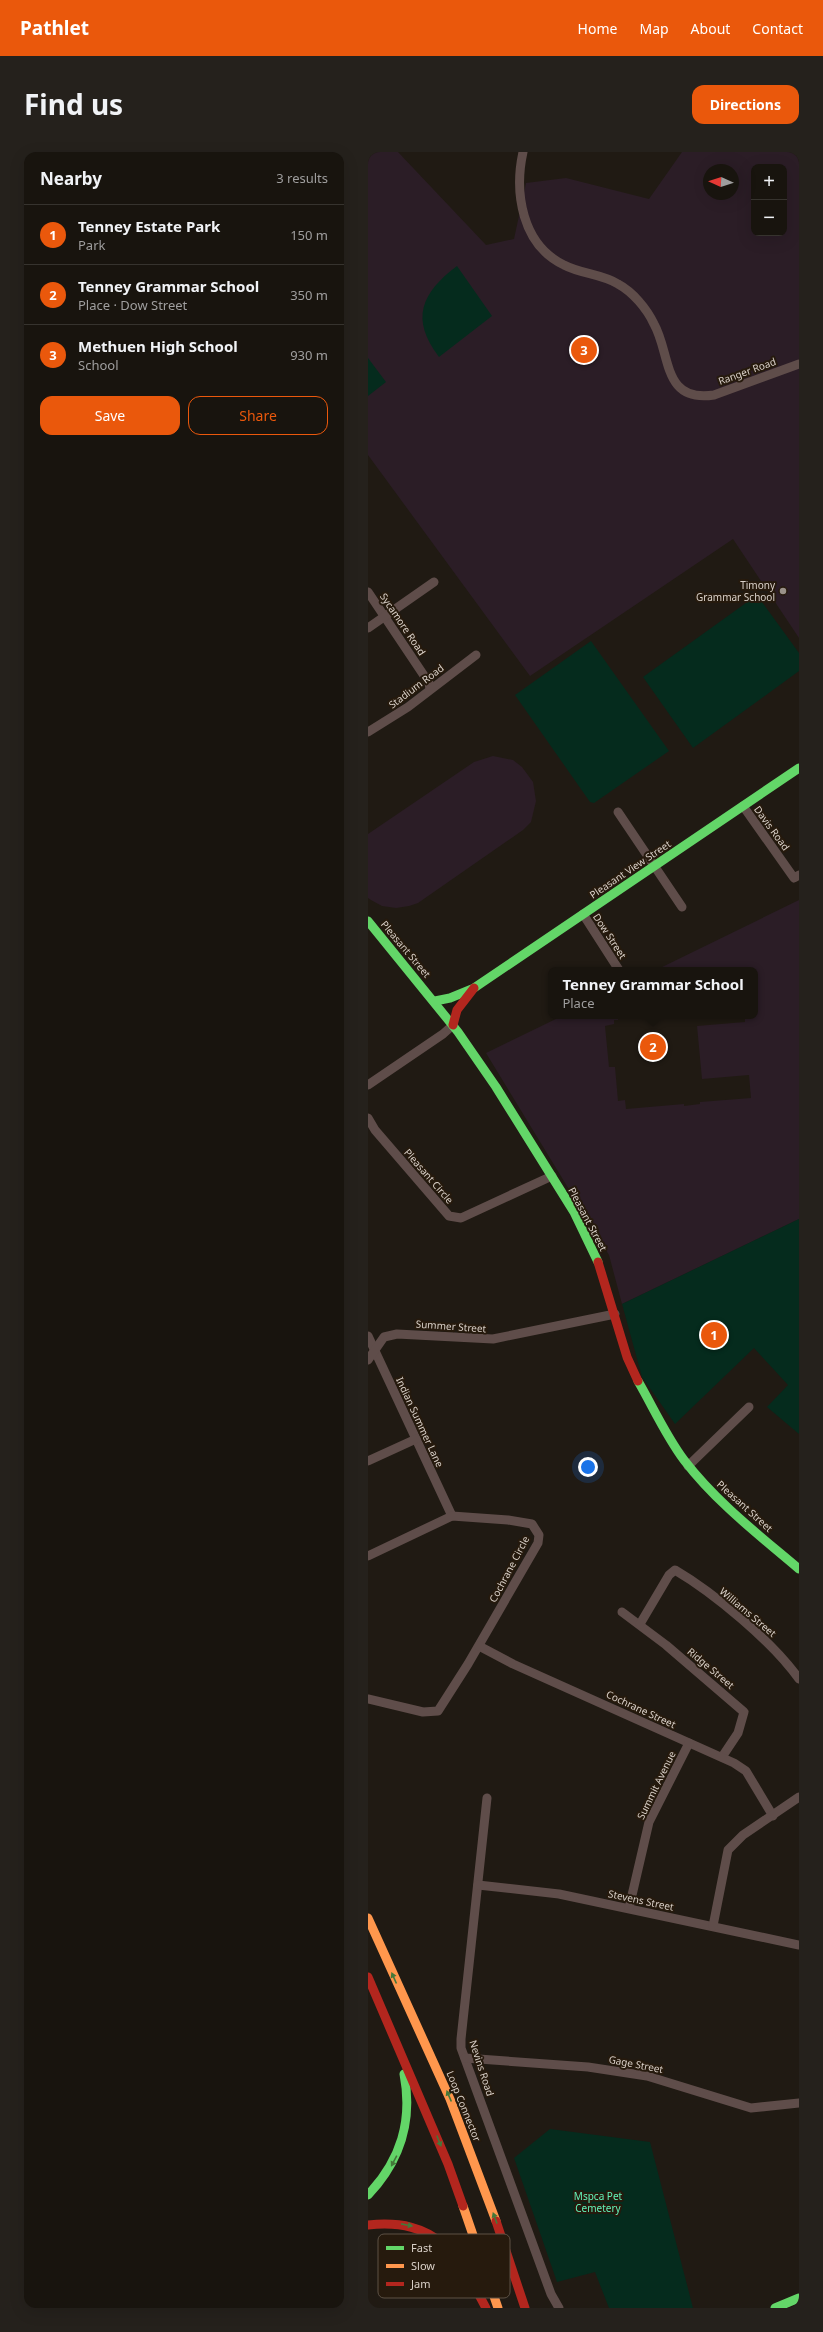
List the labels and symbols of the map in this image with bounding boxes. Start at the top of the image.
north arrow [703,164,739,200]
pin: 3 [571,335,597,365]
street label: Ranger Road [716,354,778,388]
place label: Timony Grammar School [696,578,776,604]
marker: Timony Grammar School [778,586,788,596]
street label: Sycamore Road [377,590,429,658]
street label: Stadium Road [386,661,446,711]
street label: Davis Road [751,803,793,853]
street label: Pleasant View Street [587,836,674,901]
street label: Dow Street [590,911,630,962]
street label: Pleasant Street [378,917,434,981]
pin: 2 [640,1032,666,1062]
street label: Pleasant Circle [401,1146,457,1207]
street label: Pleasant Street [565,1185,611,1254]
street label: Summer Street [415,1317,487,1335]
pin: 1 [701,1320,727,1350]
street label: Indian Summer Lane [393,1375,447,1470]
your location [578,1457,598,1477]
street label: Pleasant Street [714,1477,776,1535]
street label: Cochrane Circle [486,1533,533,1605]
street label: Williams Street [717,1584,780,1640]
street label: Ridge Street [685,1644,738,1692]
street label: Cochrane Street [604,1687,678,1731]
street label: Summit Avenue [633,1748,679,1821]
street label: Stevens Street [607,1886,675,1914]
one-way arrow [391,1973,397,1984]
street label: Nevins Road [466,2038,498,2098]
street label: Gage Street [608,2052,665,2076]
street label: Loop Connector [443,2069,485,2143]
one-way arrow [446,2091,452,2102]
one-way arrow [436,2136,442,2147]
one-way arrow [391,2155,398,2167]
park label: Mspca Pet Cemetery [574,2189,623,2215]
one-way arrow [491,2211,497,2223]
one-way arrow [400,2223,413,2229]
legend [378,2234,510,2298]
text: Fast [411,2240,432,2255]
text: Slow [411,2258,435,2273]
text: Jam [410,2276,430,2291]

